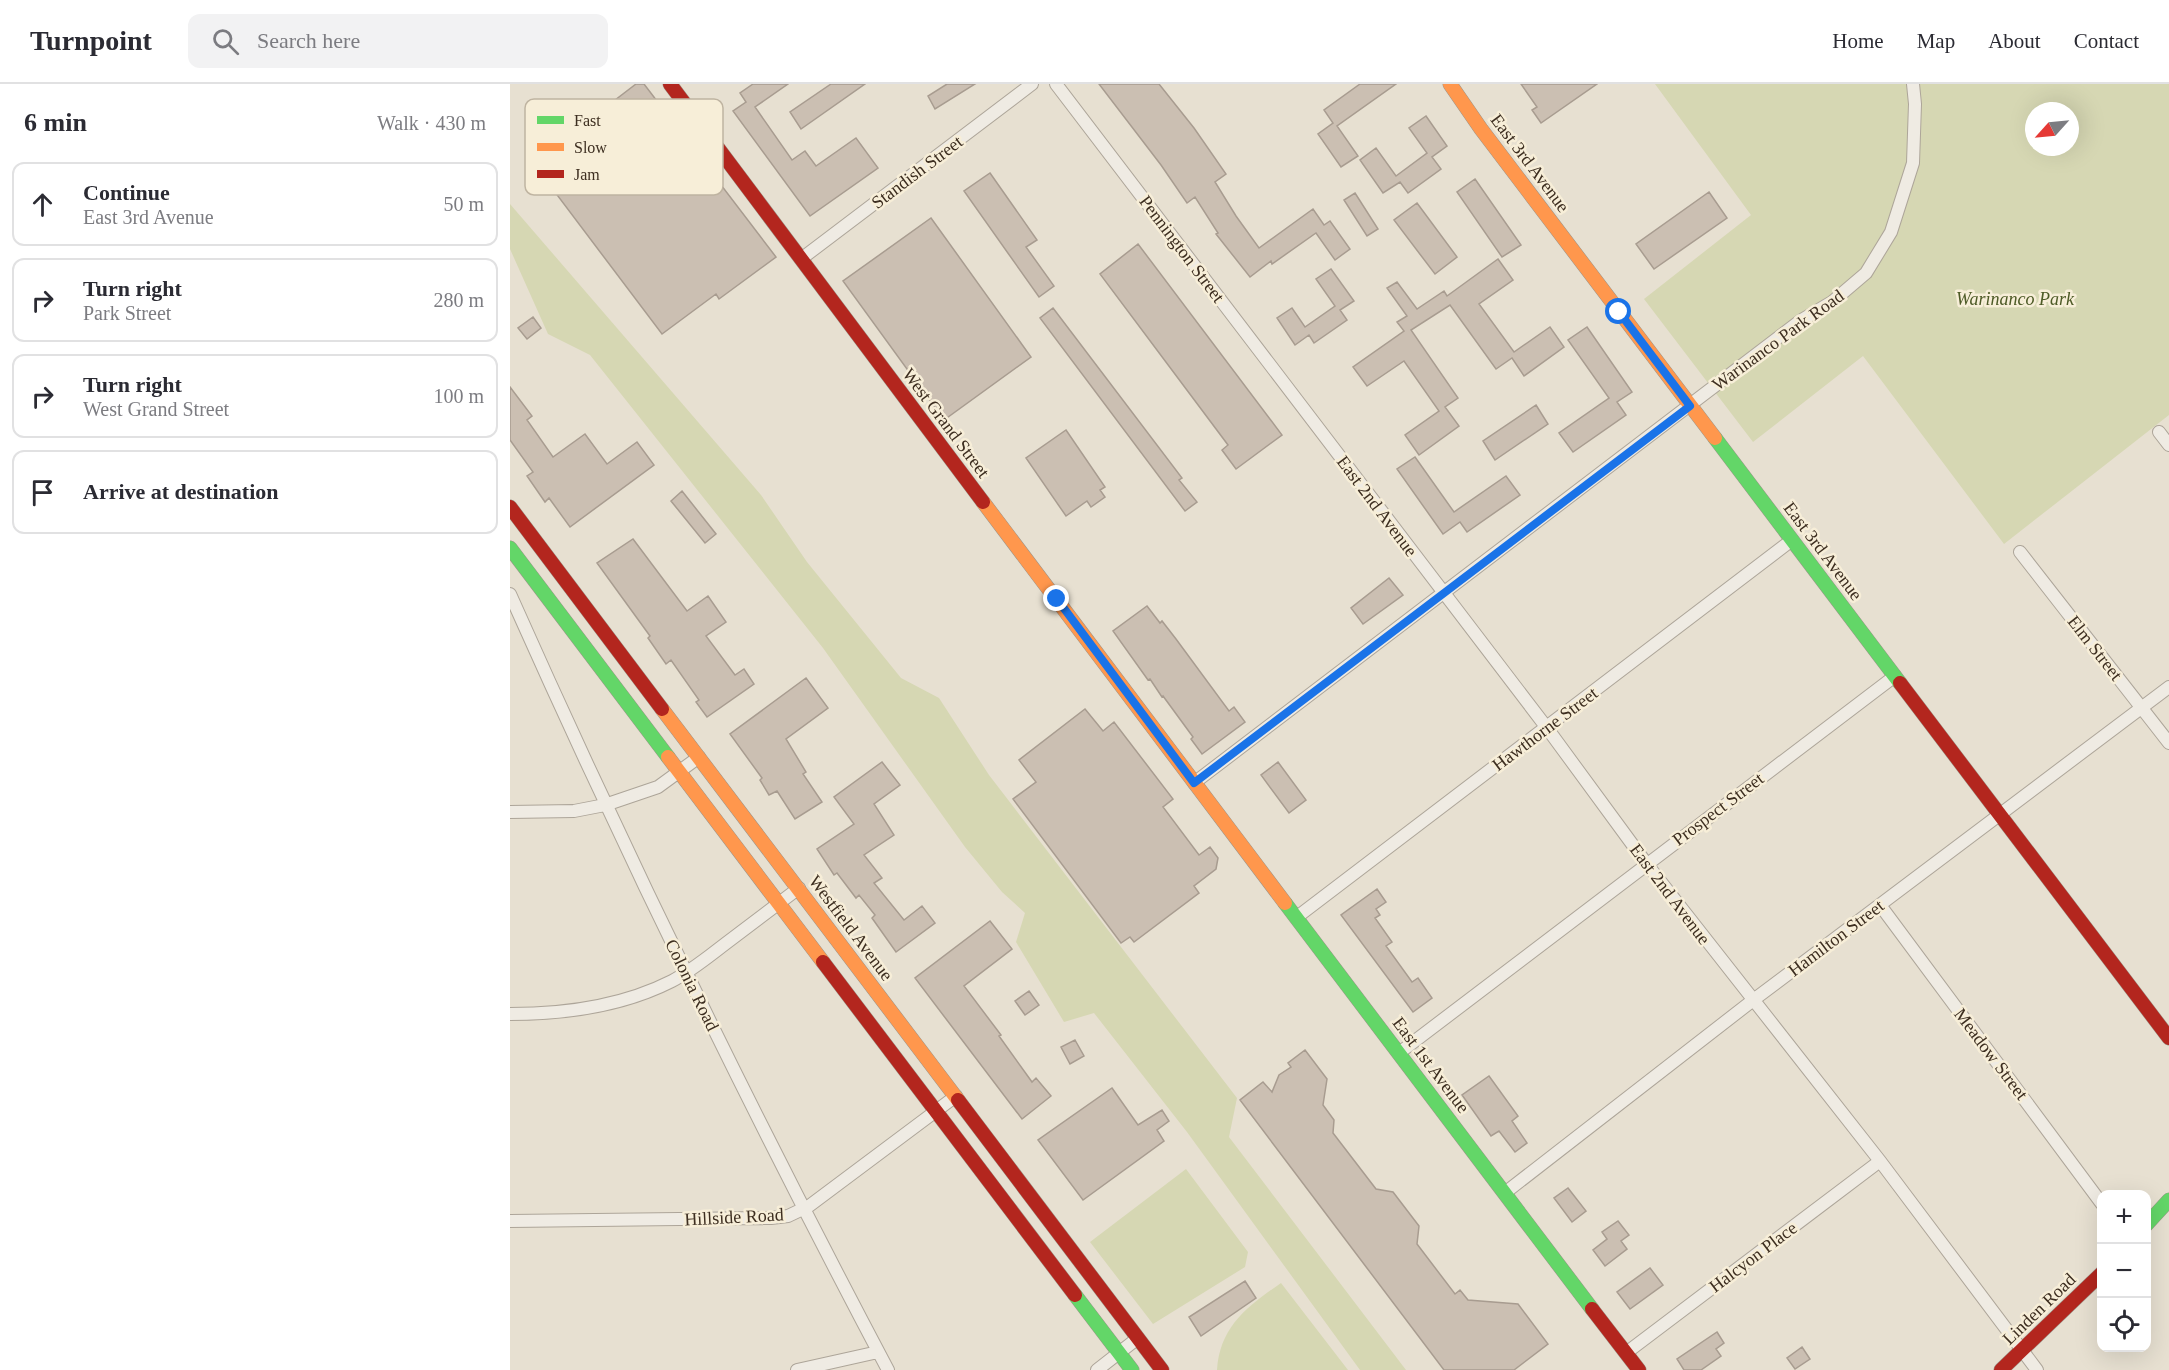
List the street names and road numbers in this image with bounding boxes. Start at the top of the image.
street label: East 3rd Avenue [1487,110,1573,216]
street label: Standish Street [868,131,966,213]
street label: Pennington Street [1135,192,1229,306]
street label: Warinanco Park Road [1708,286,1848,394]
street label: West Grand Street [898,364,994,482]
street label: East 2nd Avenue [1333,452,1421,560]
street label: East 3rd Avenue [1780,498,1866,604]
street label: Elm Street [2064,612,2126,684]
street label: Hawthorne Street [1488,683,1602,775]
street label: Prospect Street [1669,768,1767,850]
street label: East 2nd Avenue [1626,840,1714,948]
street label: Westfield Avenue [805,871,897,985]
street label: Hamilton Street [1784,896,1888,980]
street label: Colonia Road [661,936,723,1034]
street label: Meadow Street [1950,1004,2032,1104]
street label: East 1st Avenue [1389,1013,1473,1117]
street label: Hillside Road [684,1204,784,1230]
street label: Halcyon Place [1705,1218,1801,1296]
street label: Linden Road [1998,1269,2080,1349]

